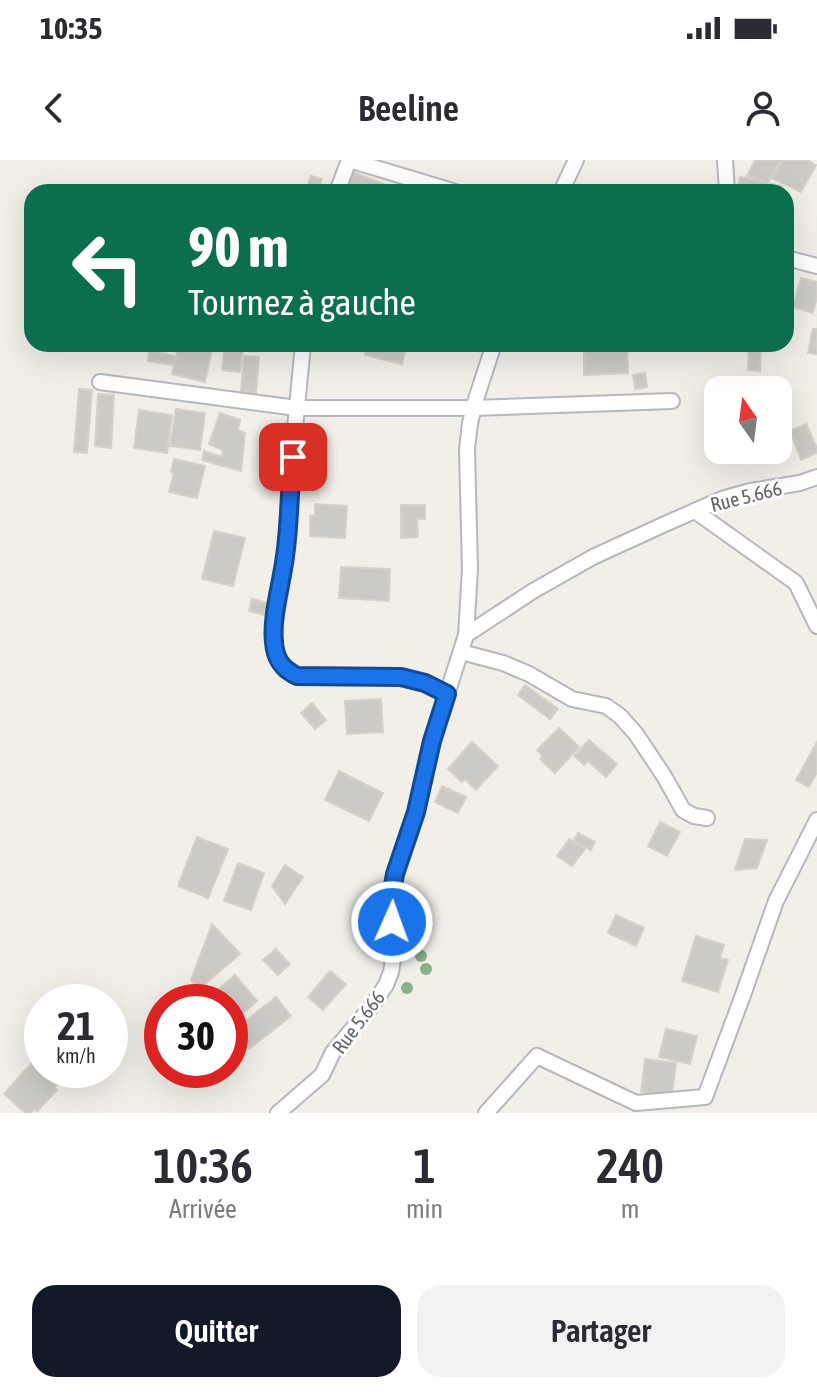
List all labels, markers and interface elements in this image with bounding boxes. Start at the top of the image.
text: 10:35 [40,11,102,45]
icon: back [32,86,76,130]
icon: person [741,86,785,130]
text: Beeline [358,87,459,129]
text: 90 m [188,215,289,279]
icon: left [56,216,160,320]
text: Tournez à gauche [188,281,416,323]
north arrow [704,376,792,464]
map controls [704,376,792,464]
pin [259,423,327,491]
icon: arrive [271,435,315,479]
street label: Rue 5.666 [708,476,784,516]
position arrow [350,880,434,964]
speed limit sign: 30 [144,984,248,1088]
street label: Rue 5.666 [327,986,389,1058]
text: 21 [57,1003,95,1048]
text: km/h [56,1044,96,1067]
text: 10:36 [153,1138,253,1193]
text: 1 [413,1138,436,1193]
text: 240 [596,1138,664,1193]
text: Arrivée [169,1194,237,1224]
text: min [406,1194,443,1224]
text: m [621,1194,639,1224]
button: Quitter [32,1285,401,1377]
button: Partager [417,1285,785,1377]

